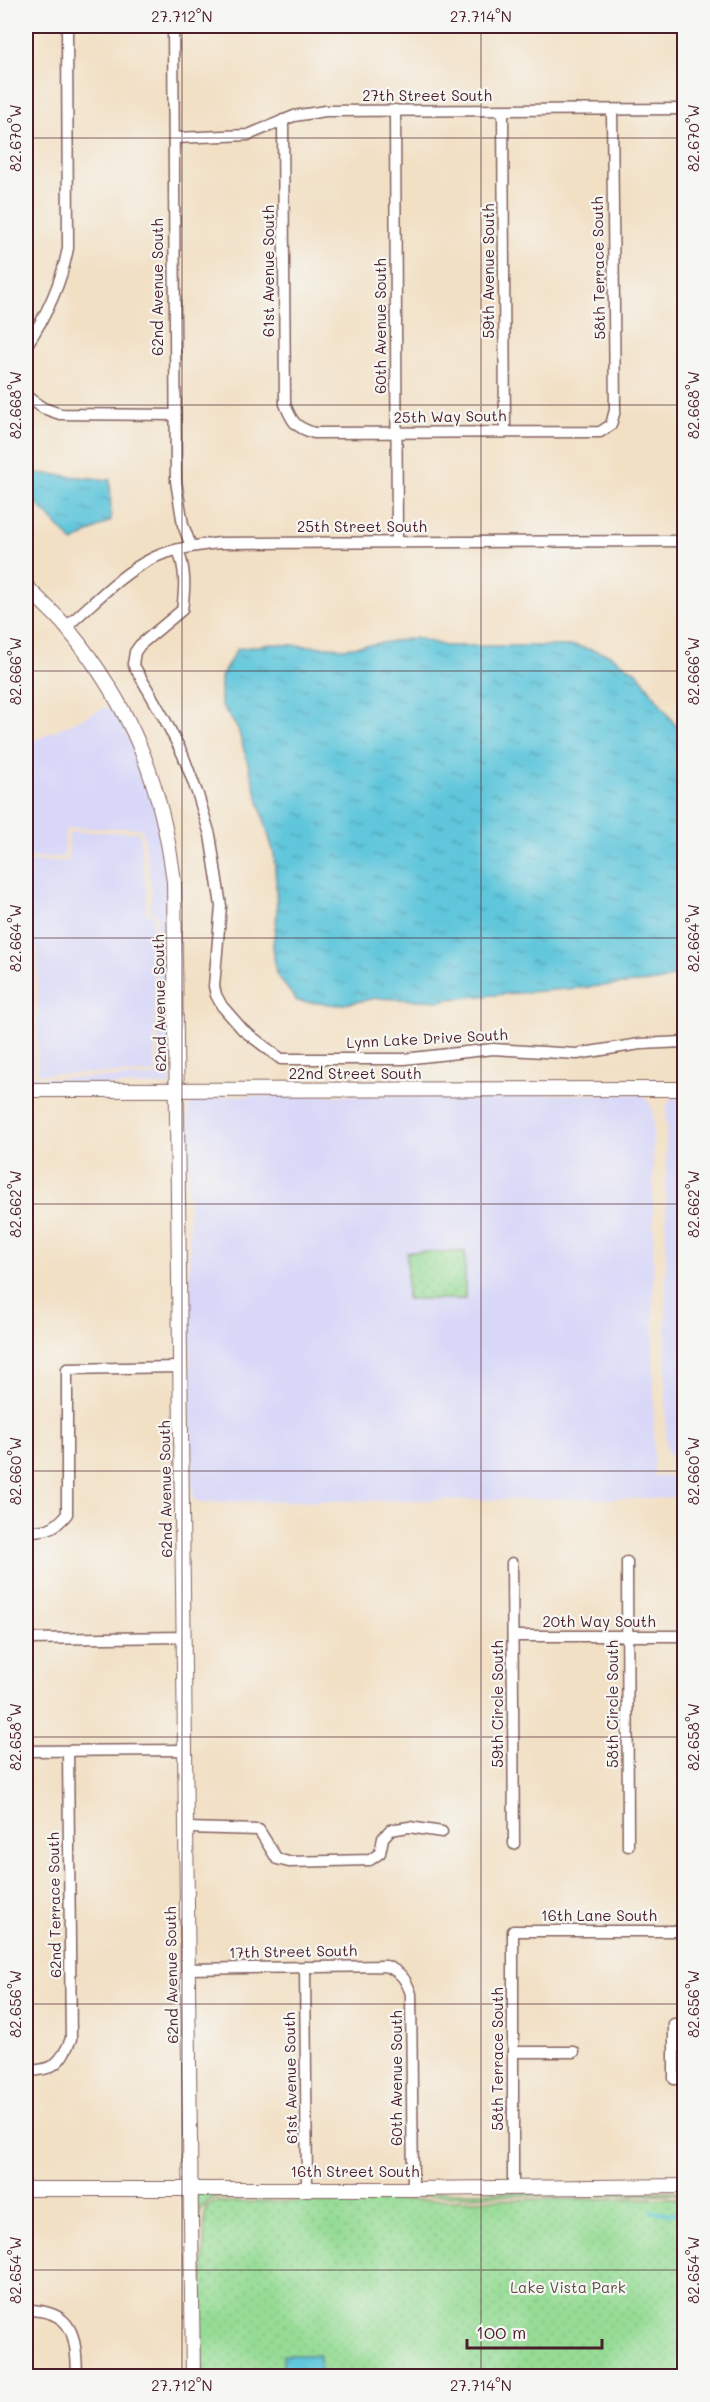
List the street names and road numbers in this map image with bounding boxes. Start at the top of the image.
street label: 27th Street South [362,85,492,105]
street label: 58th Terrace South [587,196,609,340]
street label: 59th Avenue South [478,204,498,338]
street label: 61st Avenue South [258,205,278,337]
street label: 62nd Avenue South [147,218,167,356]
street label: 60th Avenue South [370,258,390,394]
street label: 25th Way South [393,405,507,427]
street label: 25th Street South [297,516,427,536]
street label: 62nd Avenue South [148,934,170,1072]
street label: Lynn Lake Drive South [346,1024,508,1052]
street label: 22nd Street South [289,1063,421,1083]
street label: 62nd Avenue South [154,1420,176,1558]
street label: 20th Way South [542,1611,656,1631]
street label: 59th Circle South [487,1640,507,1768]
street label: 58th Circle South [602,1640,622,1768]
street label: 62nd Terrace South [43,1832,65,1978]
street label: 16th Lane South [541,1905,657,1925]
street label: 62nd Avenue South [160,1906,182,2044]
street label: 17th Street South [229,1940,357,1962]
street label: 58th Terrace South [487,1987,507,2131]
street label: 60th Avenue South [386,2010,406,2146]
street label: 61st Avenue South [279,2012,301,2144]
street label: 16th Street South [291,2161,419,2181]

